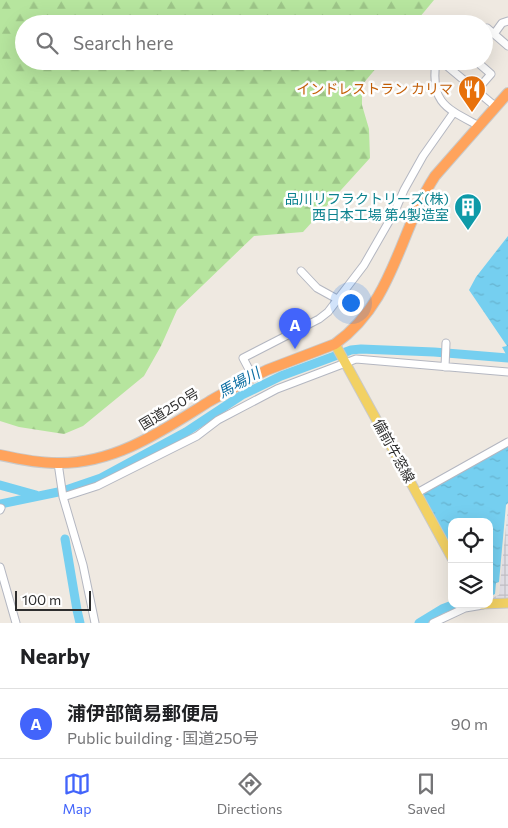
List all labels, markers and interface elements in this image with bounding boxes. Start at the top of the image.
search box [15,15,493,70]
icon: search [33,29,61,57]
text: Search here [73,31,173,54]
restaurant icon: インドレストラン カリマ [457,74,487,113]
place label: インドレストラン カリマ [296,80,453,97]
place label: 品川リフラクトリーズ(株) 西日本工場 第4製造室 [285,190,449,223]
building icon: 品川リフラクトリーズ(株) 西日本工場 第4製造室 [453,192,483,231]
your location [338,290,364,316]
pin: A [279,308,311,349]
water label: 馬場川 [214,362,264,401]
street label: 国道250号 [136,384,202,433]
street label: 備前牛窓線 [370,416,419,485]
map controls [448,518,493,608]
button: locate [448,518,493,563]
button: layers [448,563,493,608]
scale bar [15,588,91,611]
text: 100 m [22,591,61,608]
text: Nearby [20,643,90,668]
text: 浦伊部簡易郵便局 [67,701,219,724]
text: A [30,714,42,733]
text: 90 m [451,714,488,733]
text: Public building · 国道250号 [67,728,259,747]
tab: Map [63,770,91,817]
tab: Directions [217,770,282,817]
tab: Saved [408,770,445,817]

